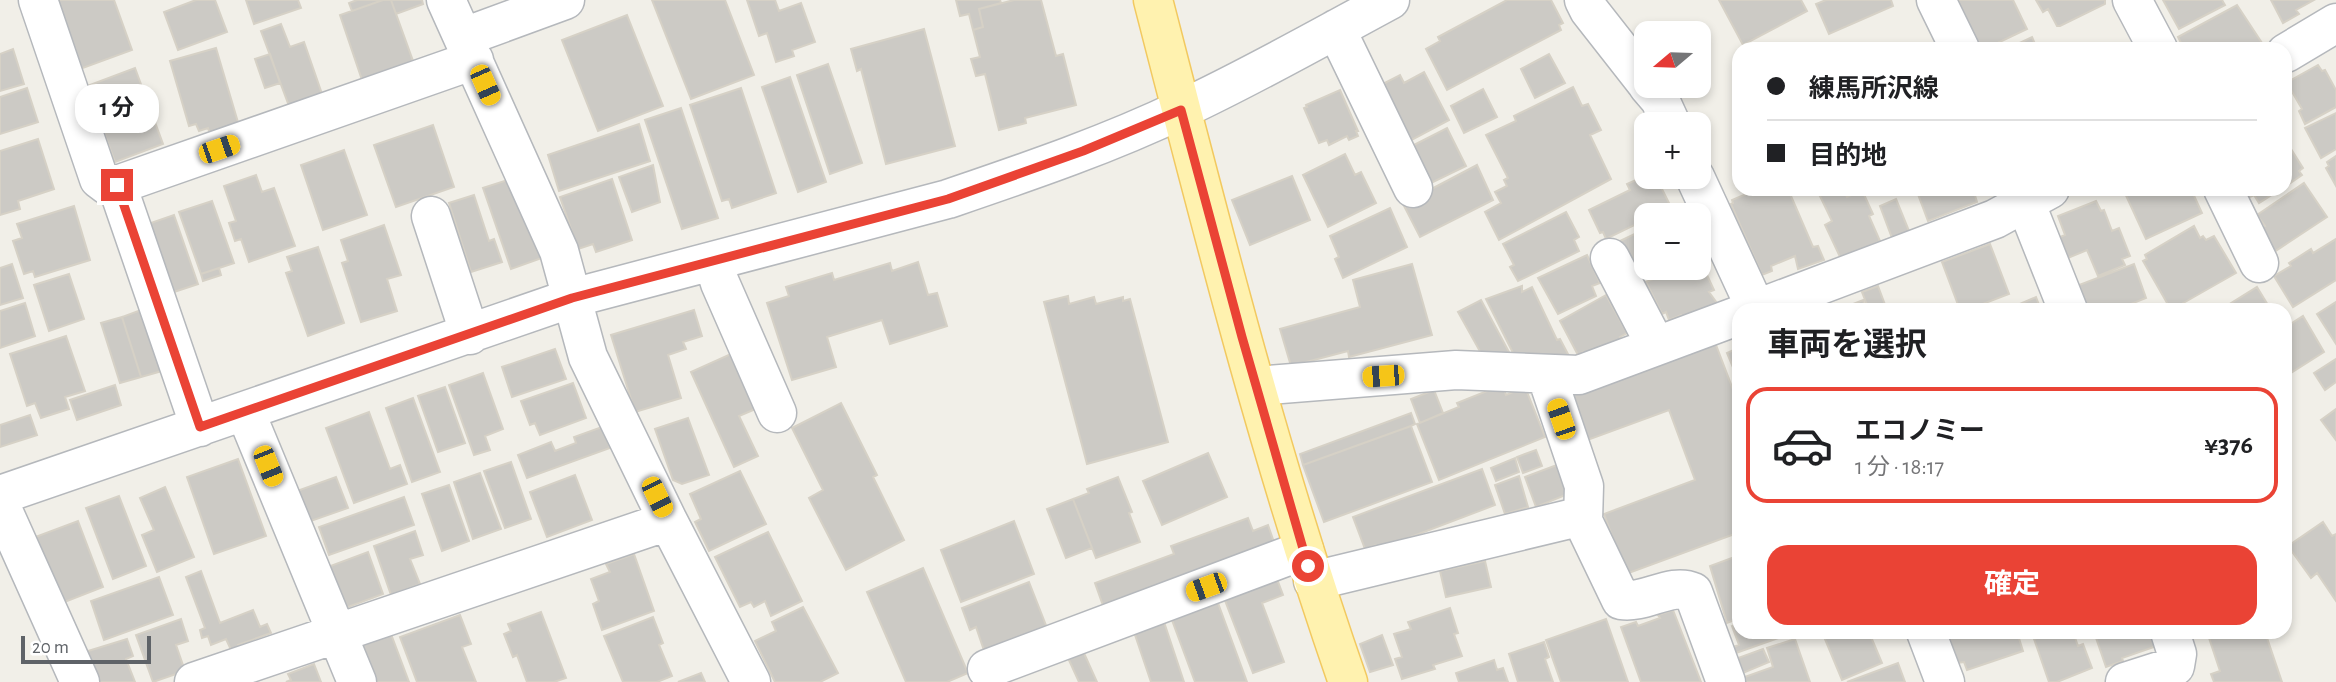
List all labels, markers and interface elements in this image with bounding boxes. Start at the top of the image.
north arrow [1634,21,1712,98]
map controls [1634,21,1711,280]
car [467,62,504,108]
text: 練馬所沢線 [1809,76,1939,102]
callout: 1 分 [75,83,159,132]
text: 1 分 [100,97,134,120]
button: + [1634,112,1711,189]
car [196,132,243,166]
text: 目的地 [1809,143,1887,169]
route end [101,169,133,201]
button: − [1634,203,1711,280]
text: 車両を選択 [1767,329,1927,361]
car [1362,364,1405,388]
car [1545,396,1578,442]
icon: car [1771,414,1834,477]
text: エコノミー [1855,418,1985,444]
text: ¥376 [2204,432,2253,458]
car [251,443,286,489]
text: 1 分 · 18:17 [1855,456,1944,479]
car [639,474,676,520]
button: 確定 [1767,545,2257,625]
route start [1292,550,1324,582]
car [1183,570,1230,604]
scale bar [21,633,150,665]
text: 20 m [32,638,69,657]

